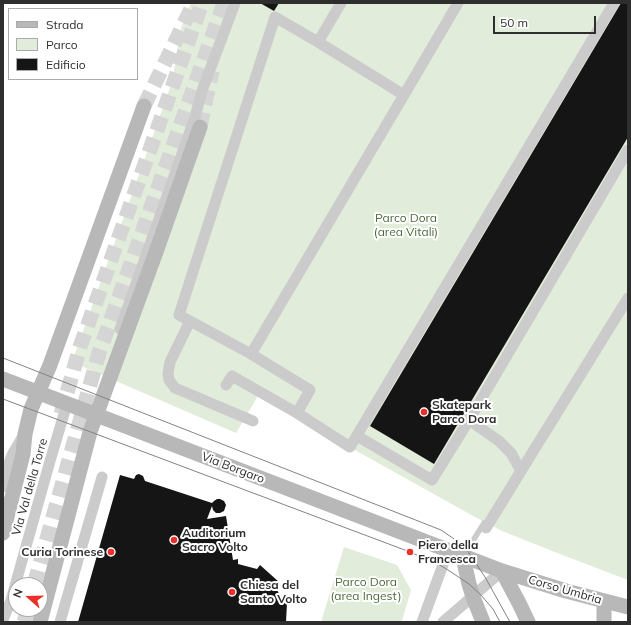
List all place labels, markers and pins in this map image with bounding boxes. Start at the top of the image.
place label: Skatepark Parco Dora [432,398,496,426]
marker: Skatepark Parco Dora [419,407,429,417]
place label: Auditorium Sacro Volto [182,526,248,554]
marker: Auditorium Sacro Volto [169,535,179,545]
place label: Piero della Francesca [418,538,478,566]
place label: Curia Torinese [21,545,103,559]
marker: Curia Torinese [106,547,116,557]
marker: Piero della Francesca [405,547,415,557]
place label: Chiesa del Santo Volto [240,578,307,606]
marker: Chiesa del Santo Volto [227,587,237,597]

